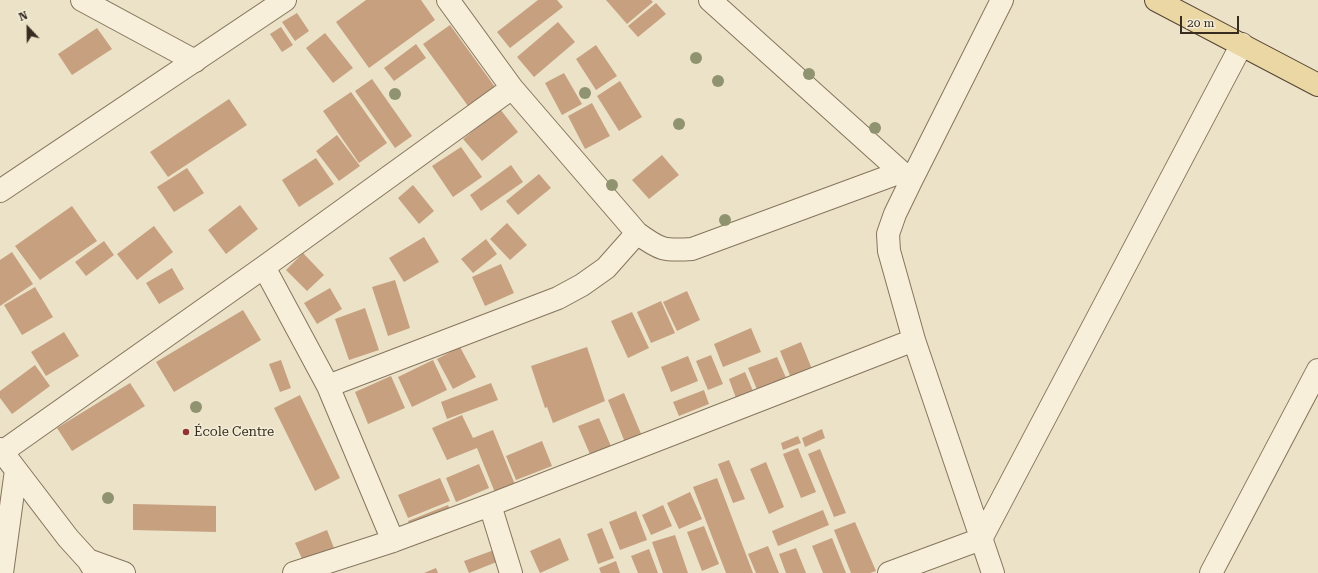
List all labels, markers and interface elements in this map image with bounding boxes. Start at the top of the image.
north arrow [8,8,48,48]
scale bar [1182,8,1241,34]
text: N [17,9,30,24]
text: 20 m [1187,16,1214,30]
place label: École Centre [194,424,274,440]
marker: École Centre [181,427,191,437]

